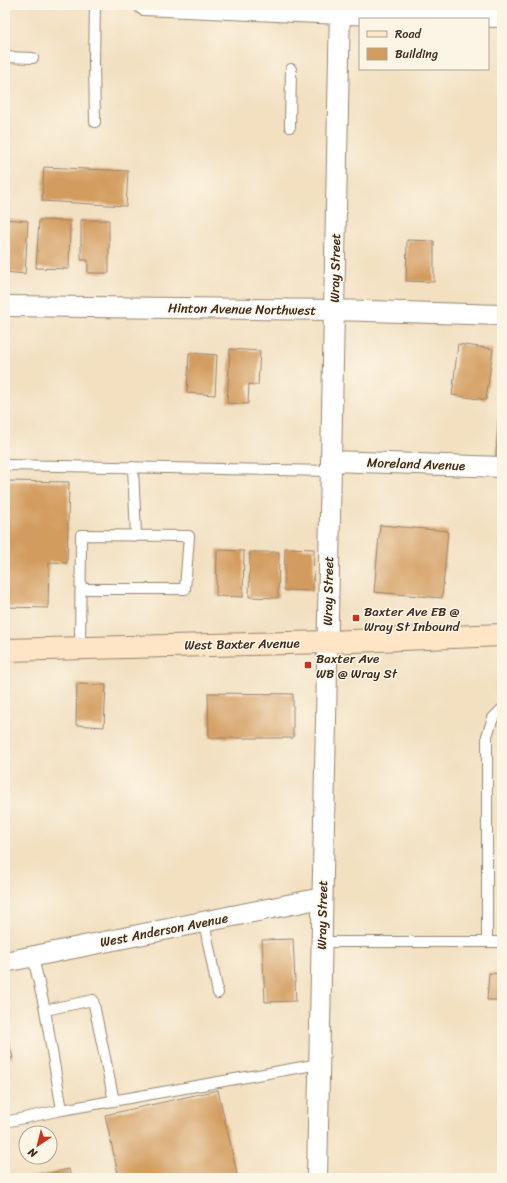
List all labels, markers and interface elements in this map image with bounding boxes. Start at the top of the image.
legend [359,18,489,70]
text: Road [395,23,422,45]
text: Building [395,43,438,65]
street label: Wray Street [323,233,347,303]
street label: Hinton Avenue Northwest [168,296,317,322]
street label: Moreland Avenue [366,451,466,477]
street label: Wray Street [316,556,340,626]
place label: Baxter Ave EB @ Wray St Inbound [364,600,461,638]
marker: Baxter Ave EB @ Wray St Inbound [351,613,361,623]
street label: West Baxter Avenue [184,631,300,657]
place label: Baxter Ave WB @ Wray St [316,647,398,685]
marker: Baxter Ave WB @ Wray St [303,660,313,670]
street label: Wray Street [310,880,334,950]
street label: West Anderson Avenue [98,906,230,954]
north arrow [18,1125,58,1165]
text: N [24,1143,42,1163]

